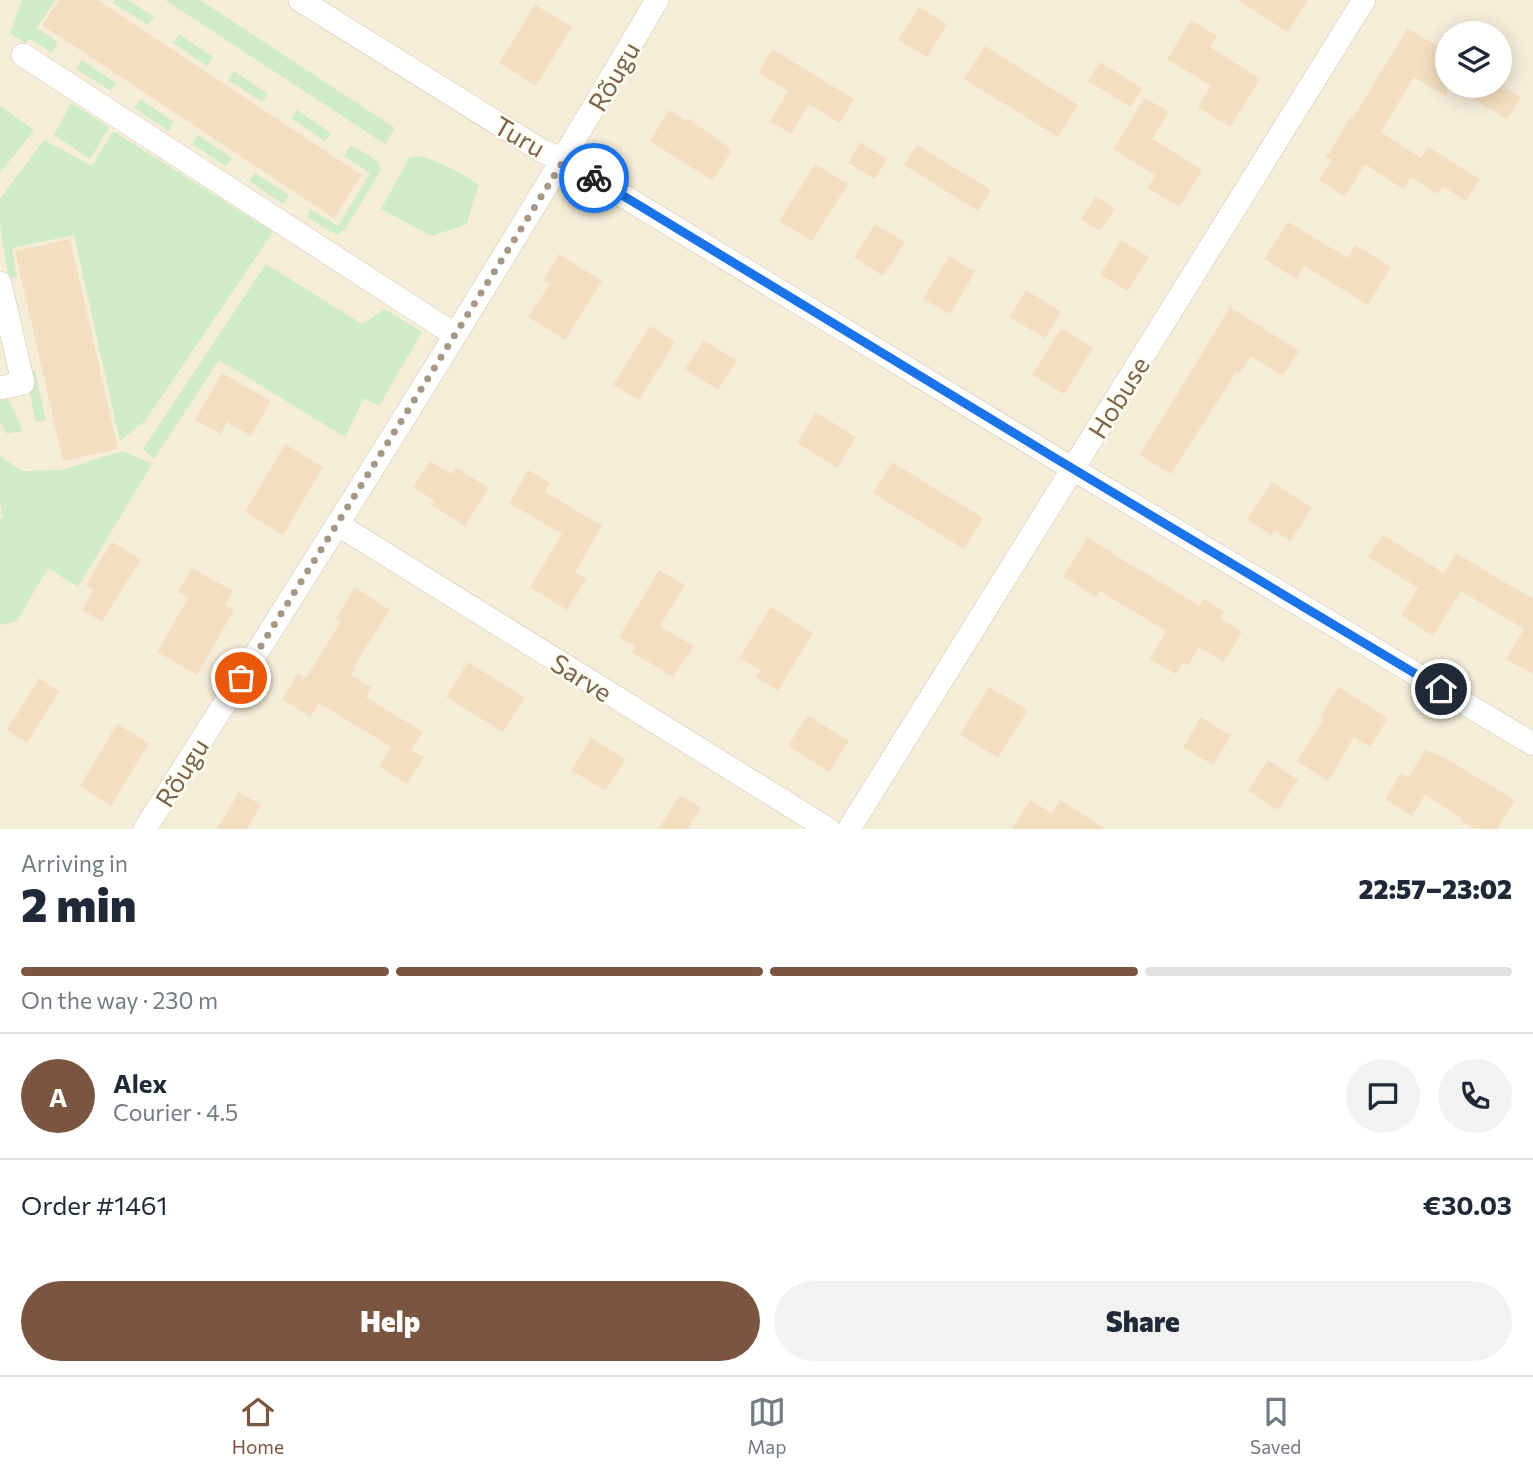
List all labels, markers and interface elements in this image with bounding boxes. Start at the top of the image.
map controls [1435,21,1512,98]
button: layers [1435,21,1512,98]
street label: Rõugu [581,36,645,116]
street label: Turu [489,109,551,163]
courier [559,143,629,213]
icon: bike [575,159,613,197]
street label: Hobuse [1081,350,1155,444]
street label: Sarve [546,646,618,708]
pin [211,648,271,708]
icon: bag [222,659,260,697]
pin [1411,659,1471,719]
icon: home [1422,670,1460,708]
street label: Rõugu [148,732,214,812]
text: Arriving in [21,849,128,877]
text: 22:57–23:02 [1359,873,1512,904]
text: 2 min [21,875,137,931]
text: On the way · 230 m [21,986,218,1014]
button: chat [1346,1059,1420,1133]
button: phone [1438,1059,1512,1133]
text: Alex [113,1067,167,1098]
text: A [49,1081,67,1112]
text: Courier · 4.5 [113,1098,238,1126]
text: Order #1461 [21,1189,168,1220]
text: €30.03 [1423,1189,1512,1220]
button: Help [21,1281,760,1361]
button: Share [774,1281,1512,1361]
tab: Home [232,1393,284,1458]
tab: Map [747,1393,787,1458]
tab: Saved [1250,1393,1301,1458]

